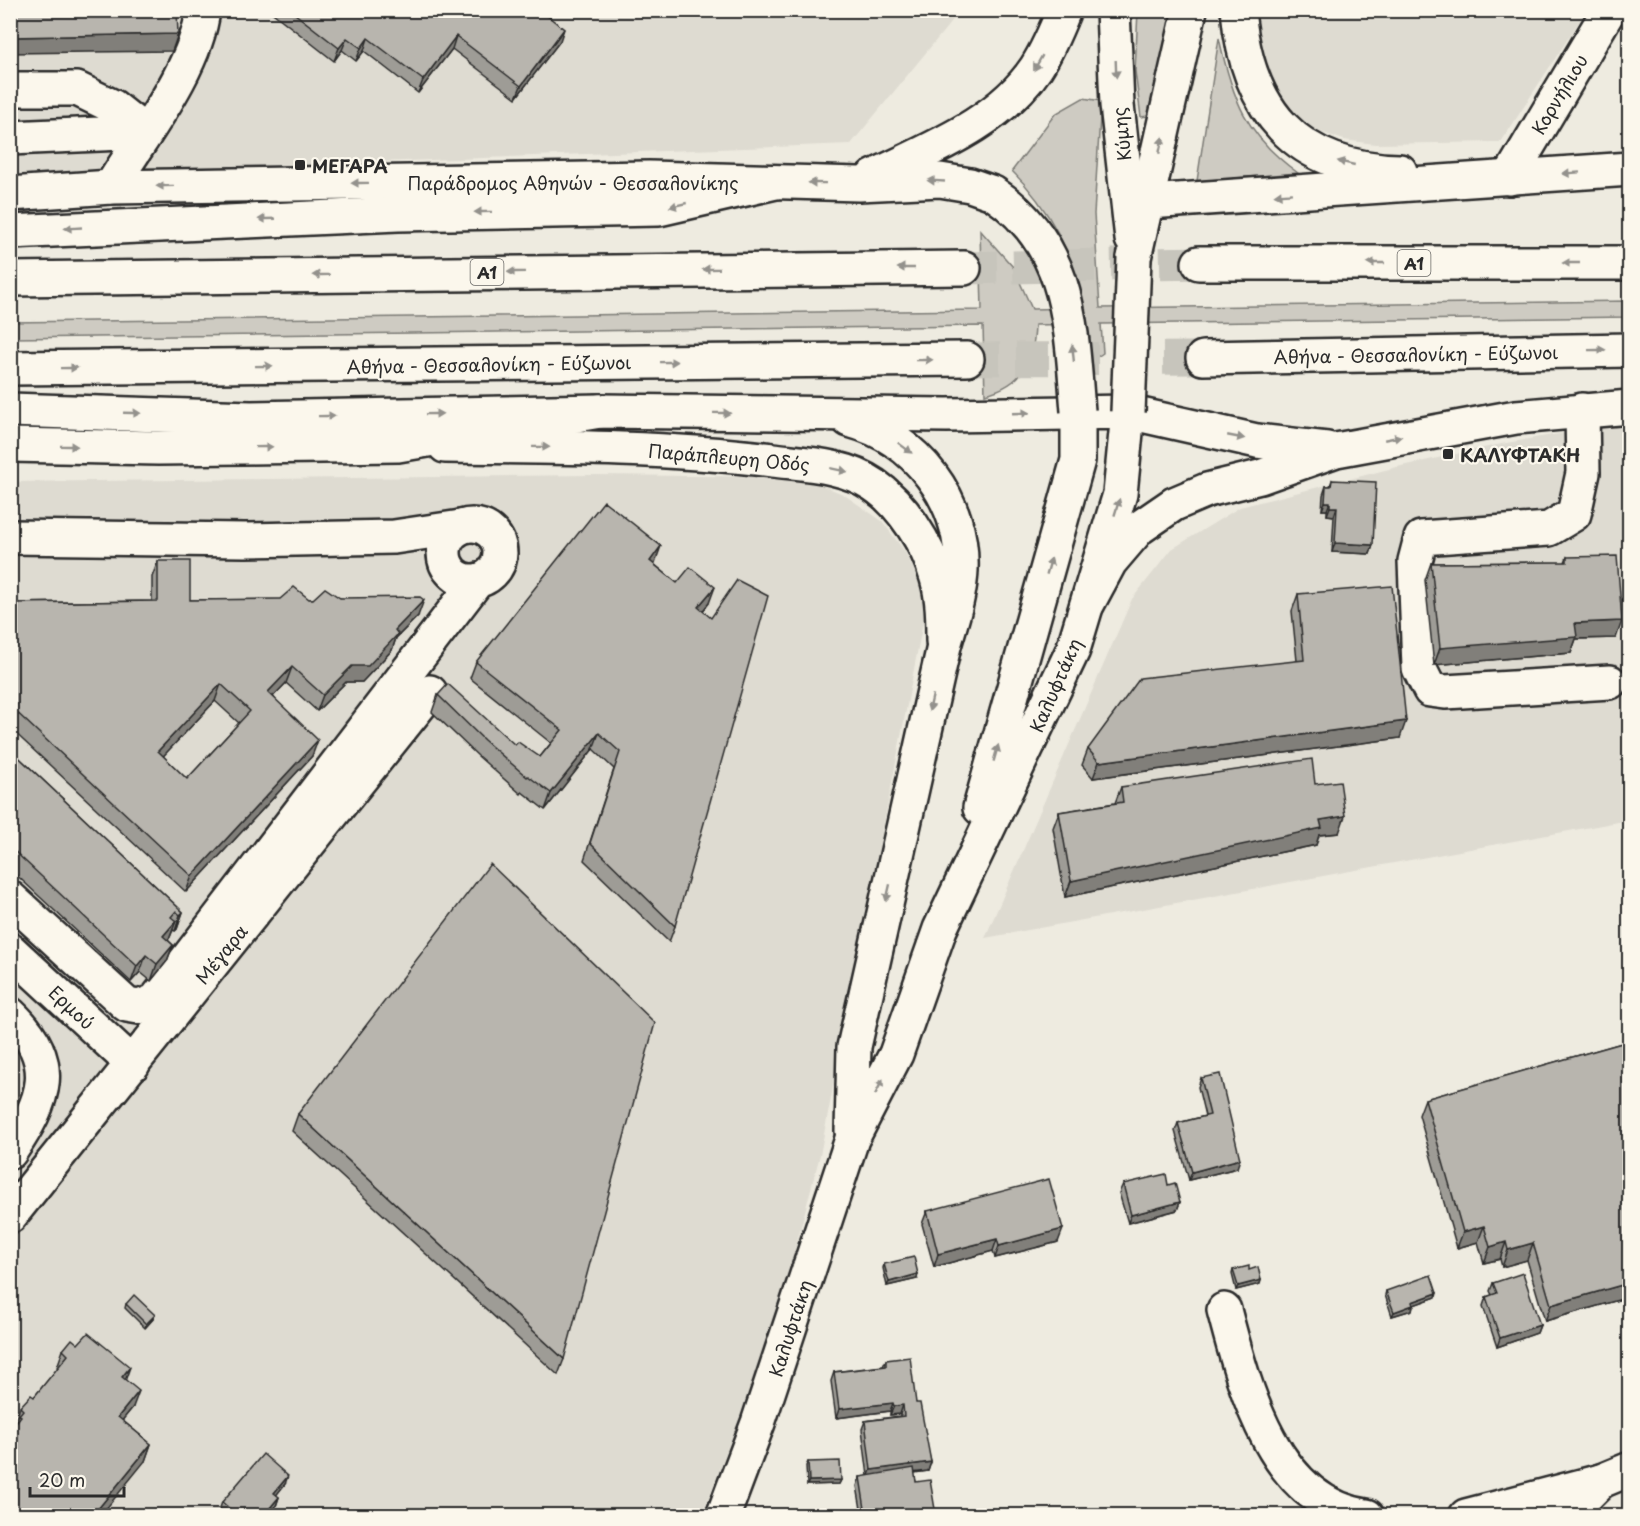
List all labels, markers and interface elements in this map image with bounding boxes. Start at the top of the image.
street label: Κορνήλιου [1524,49,1594,139]
one-way arrow [1033,55,1043,72]
one-way arrow [1111,59,1121,78]
street label: Κύμης [1105,106,1137,162]
one-way arrow [1157,135,1166,154]
place label: ΜΕΓΑΡΑ [312,152,388,179]
marker: ΜΕΓΑΡΑ [293,158,307,172]
one-way arrow [1337,158,1356,168]
one-way arrow [1562,168,1581,178]
street label: Παράδρομος Αθηνών - Θεσσαλονίκης [408,169,739,196]
one-way arrow [926,176,945,185]
one-way arrow [351,178,370,187]
one-way arrow [808,178,827,188]
one-way arrow [156,181,175,191]
one-way arrow [1274,189,1293,199]
one-way arrow [668,201,687,210]
one-way arrow [474,207,493,217]
one-way arrow [258,215,277,224]
one-way arrow [63,224,82,233]
road number: Α1 [1398,250,1430,276]
one-way arrow [1367,258,1386,268]
one-way arrow [1562,258,1581,268]
road number: Α1 [470,259,504,285]
one-way arrow [896,263,915,273]
one-way arrow [701,265,720,274]
one-way arrow [506,267,525,277]
one-way arrow [312,270,331,279]
street label: Αθήνα - Θεσσαλονίκη - Εύζωνοι [1273,338,1559,370]
one-way arrow [1068,343,1078,362]
one-way arrow [1588,346,1607,355]
street label: Αθήνα - Θεσσαλονίκη - Εύζωνοι [346,348,632,380]
one-way arrow [915,355,934,365]
one-way arrow [659,357,678,367]
one-way arrow [254,361,273,371]
one-way arrow [59,363,78,373]
one-way arrow [712,408,731,418]
one-way arrow [122,409,141,418]
one-way arrow [1012,409,1031,418]
one-way arrow [425,410,444,419]
one-way arrow [317,412,336,421]
one-way arrow [1227,433,1246,442]
one-way arrow [1384,434,1403,443]
street label: Παράπλευρη Οδός [647,436,811,478]
one-way arrow [59,441,78,451]
place label: ΚΑΛΥΦΤΑΚΗ [1460,441,1580,468]
one-way arrow [254,442,273,451]
one-way arrow [531,442,550,452]
one-way arrow [896,442,912,454]
marker: ΚΑΛΥΦΤΑΚΗ [1441,447,1455,461]
one-way arrow [830,466,849,475]
one-way arrow [1113,498,1122,516]
one-way arrow [1045,557,1054,575]
street label: Καλυφτάκη [1022,634,1088,736]
one-way arrow [926,694,935,713]
one-way arrow [992,744,1001,762]
one-way arrow [883,884,893,903]
street label: Μέγαρα [188,918,254,990]
street label: Ερμού [43,979,101,1035]
one-way arrow [874,1078,884,1095]
street label: Καλυφτάκη [762,1276,818,1380]
scale bar [30,1460,124,1498]
text: 20 m [39,1466,85,1493]

